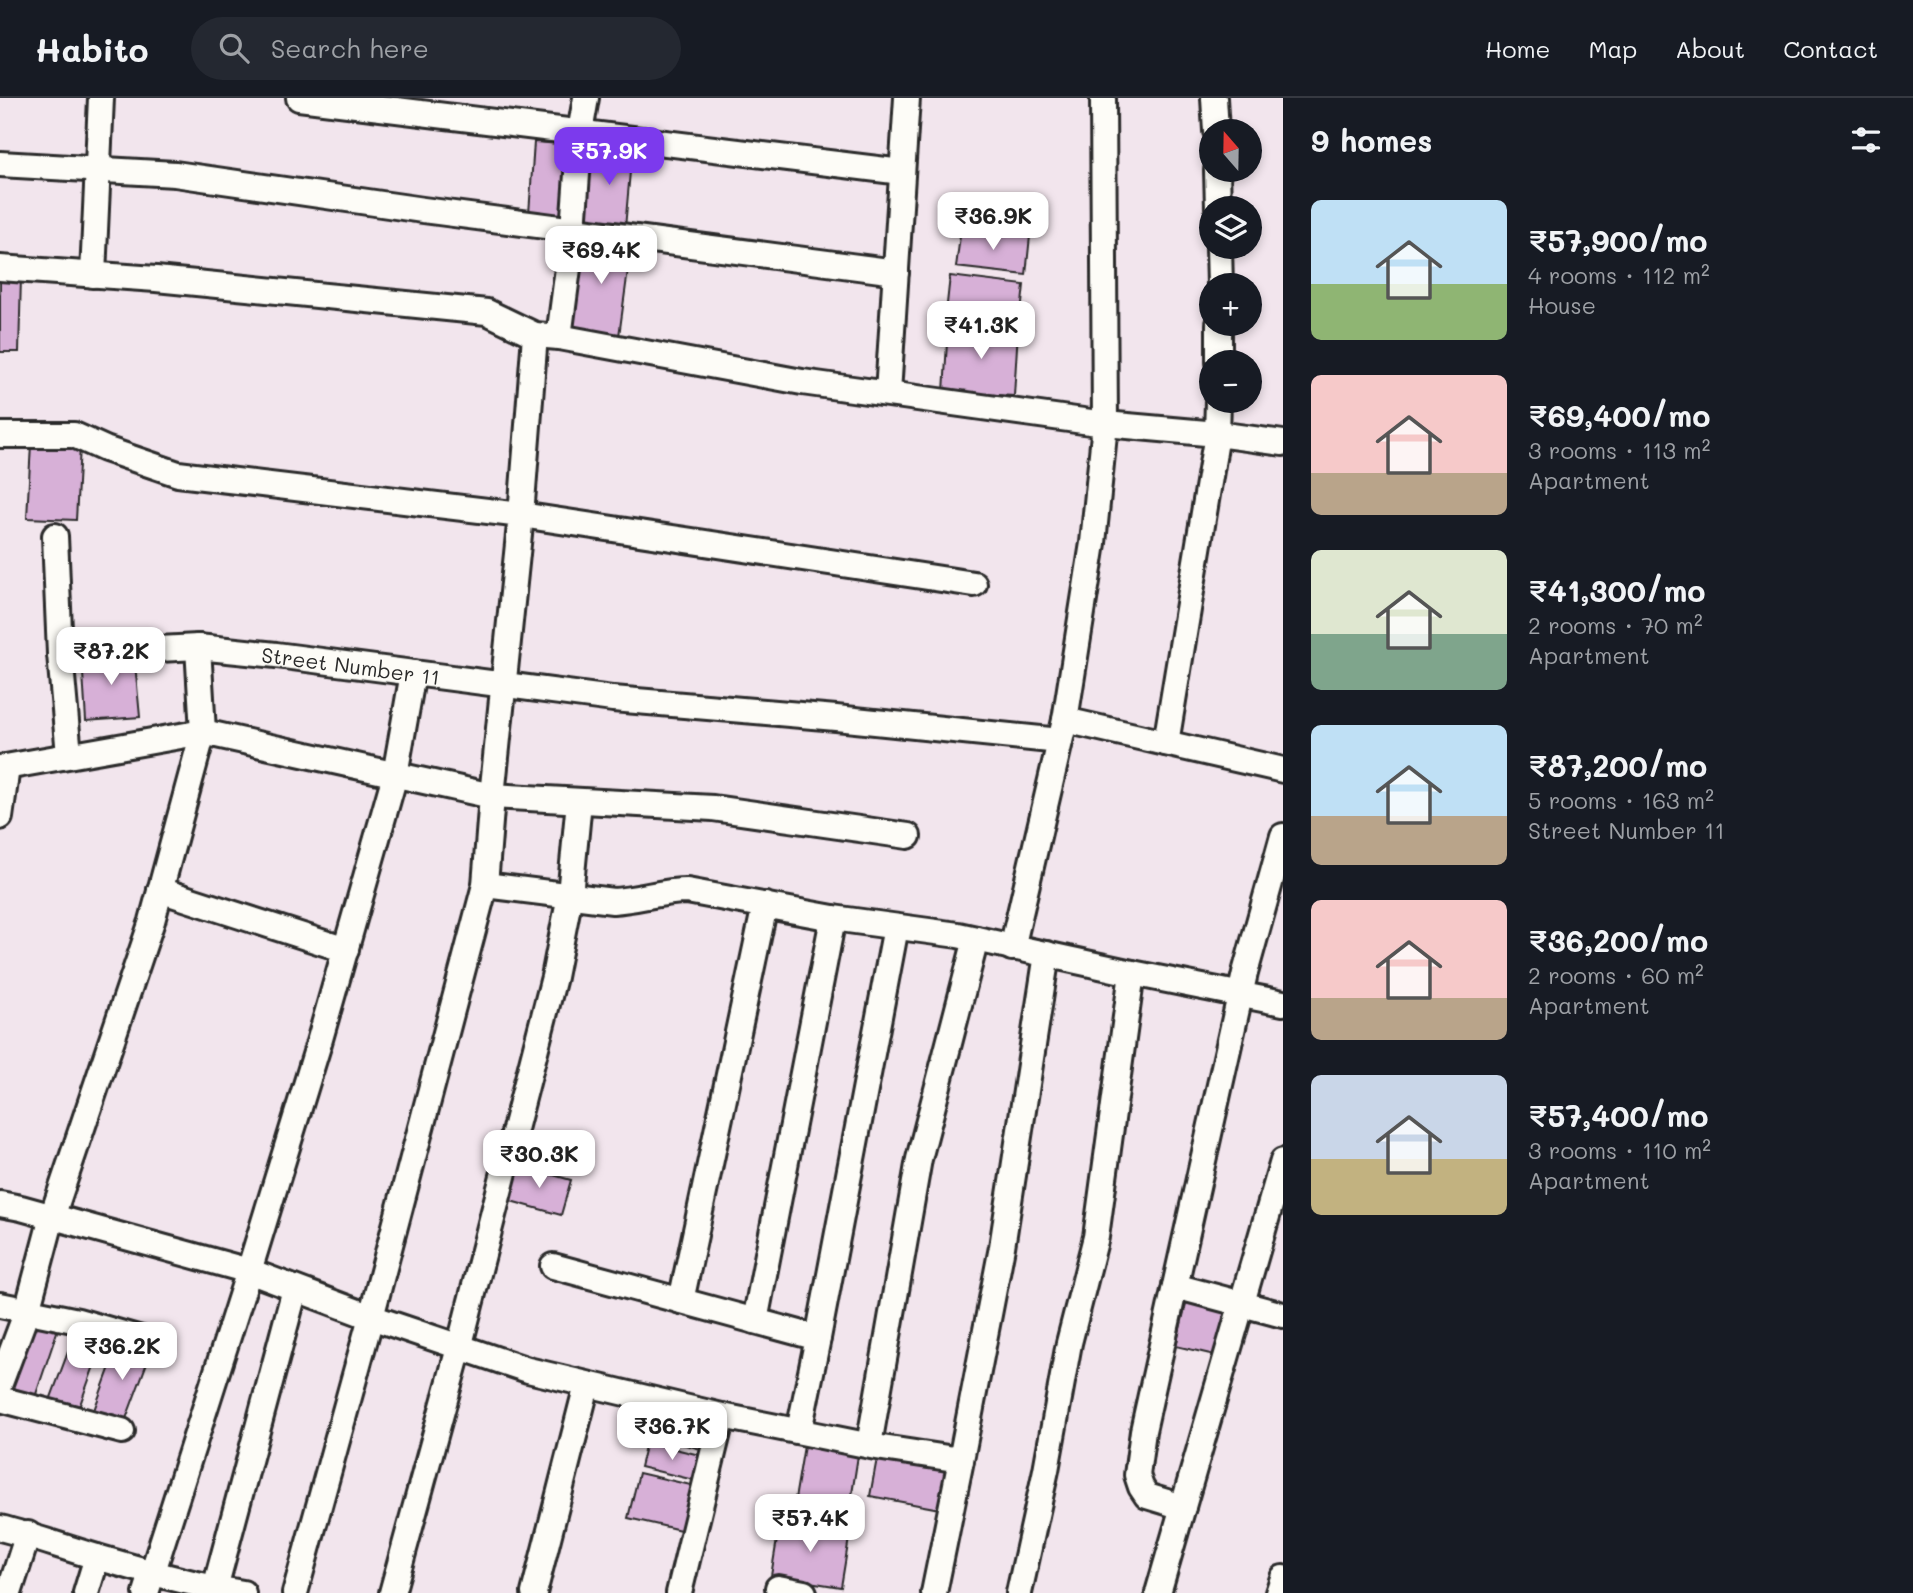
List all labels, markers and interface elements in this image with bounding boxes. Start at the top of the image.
search box [191,17,681,80]
text: Habito [35,27,149,70]
icon: search [215,29,253,67]
text: Search here [271,31,429,65]
text: Home [1485,33,1550,64]
text: Map [1588,33,1637,64]
text: About [1675,33,1745,64]
text: Contact [1783,33,1878,64]
north arrow [1199,119,1262,182]
map controls [1199,119,1262,413]
text: 9 homes [1311,120,1432,160]
icon: filters [1847,121,1885,159]
pin: ₹57.9K [552,127,666,187]
text: ₹57.9K [570,135,648,165]
pin: ₹36.9K [936,192,1050,252]
button: layers [1199,196,1262,259]
text: ₹36.9K [954,200,1032,230]
text: ₹57,900/mo [1528,220,1707,260]
pin: ₹69.4K [544,226,658,286]
icon: home [1367,228,1451,312]
text: ₹69.4K [561,234,641,264]
text: 4 rooms · 112 m² [1528,260,1710,290]
button: + [1199,273,1262,336]
text: House [1528,290,1596,320]
pin: ₹41.3K [924,302,1038,361]
text: ₹41.3K [943,309,1019,339]
button: − [1199,350,1262,413]
text: ₹69,400/mo [1528,395,1710,435]
icon: home [1367,403,1451,487]
text: 3 rooms · 113 m² [1528,435,1710,465]
text: Apartment [1528,465,1650,495]
text: ₹41,300/mo [1528,570,1706,610]
icon: home [1367,578,1451,662]
text: 2 rooms · 70 m² [1528,610,1703,640]
pin: ₹87.2K [54,628,168,687]
text: ₹87.2K [72,635,150,665]
street label: Street Number 11 [260,640,442,690]
text: Apartment [1528,640,1650,670]
text: ₹87,200/mo [1528,745,1707,785]
icon: home [1367,753,1451,837]
text: 5 rooms · 163 m² [1528,785,1714,815]
text: Street Number 11 [1528,815,1725,845]
text: ₹36,200/mo [1528,920,1708,960]
icon: home [1367,928,1451,1012]
text: 2 rooms · 60 m² [1528,960,1704,990]
text: Apartment [1528,990,1650,1020]
text: ₹57,400/mo [1528,1095,1708,1135]
icon: home [1367,1103,1451,1187]
pin: ₹30.3K [482,1130,596,1190]
text: 3 rooms · 110 m² [1528,1135,1711,1165]
text: ₹30.3K [499,1138,579,1168]
text: Apartment [1528,1165,1650,1195]
pin: ₹36.2K [65,1322,179,1382]
text: ₹36.2K [83,1330,161,1360]
pin: ₹36.7K [615,1402,729,1462]
text: ₹36.7K [633,1410,711,1440]
pin: ₹57.4K [753,1494,867,1554]
text: ₹57.4K [771,1502,849,1532]

